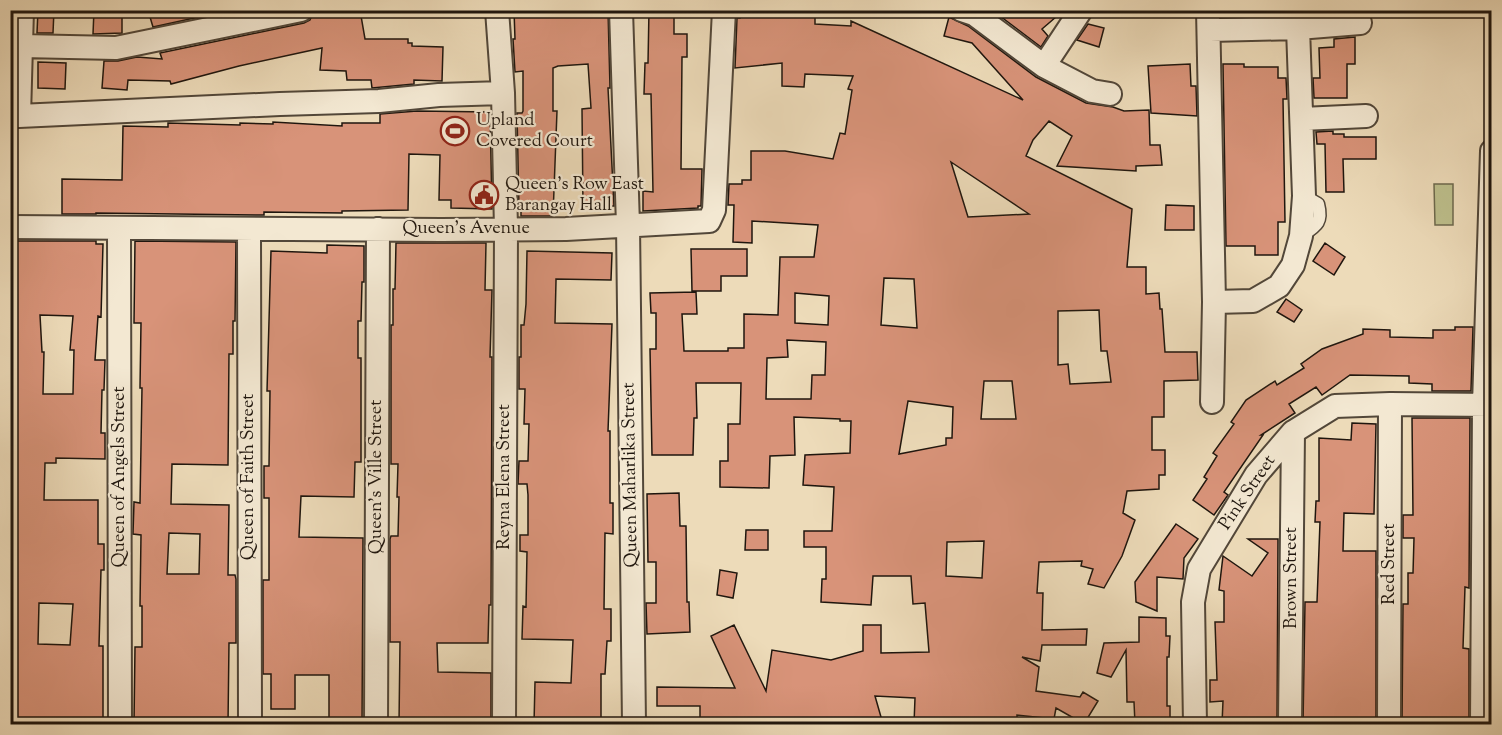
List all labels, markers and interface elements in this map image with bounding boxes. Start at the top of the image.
place label: Upland Covered Court [476,108,593,155]
sports icon: Upland Covered Court [439,115,471,147]
place label: Queen's Row East Barangay Hall [505,172,644,219]
public building icon: Queen's Row East Barangay Hall [468,179,500,211]
street label: Queen's Avenue [402,216,530,242]
street label: Queen Maharlika Street [616,382,646,568]
street label: Queen of Angels Street [107,386,133,568]
street label: Queen of Faith Street [236,394,262,560]
street label: Queen's Ville Street [364,400,390,554]
street label: Reyna Elena Street [492,404,518,550]
street label: Pink Street [1213,450,1283,536]
street label: Red Street [1377,523,1403,605]
street label: Brown Street [1279,527,1305,629]

